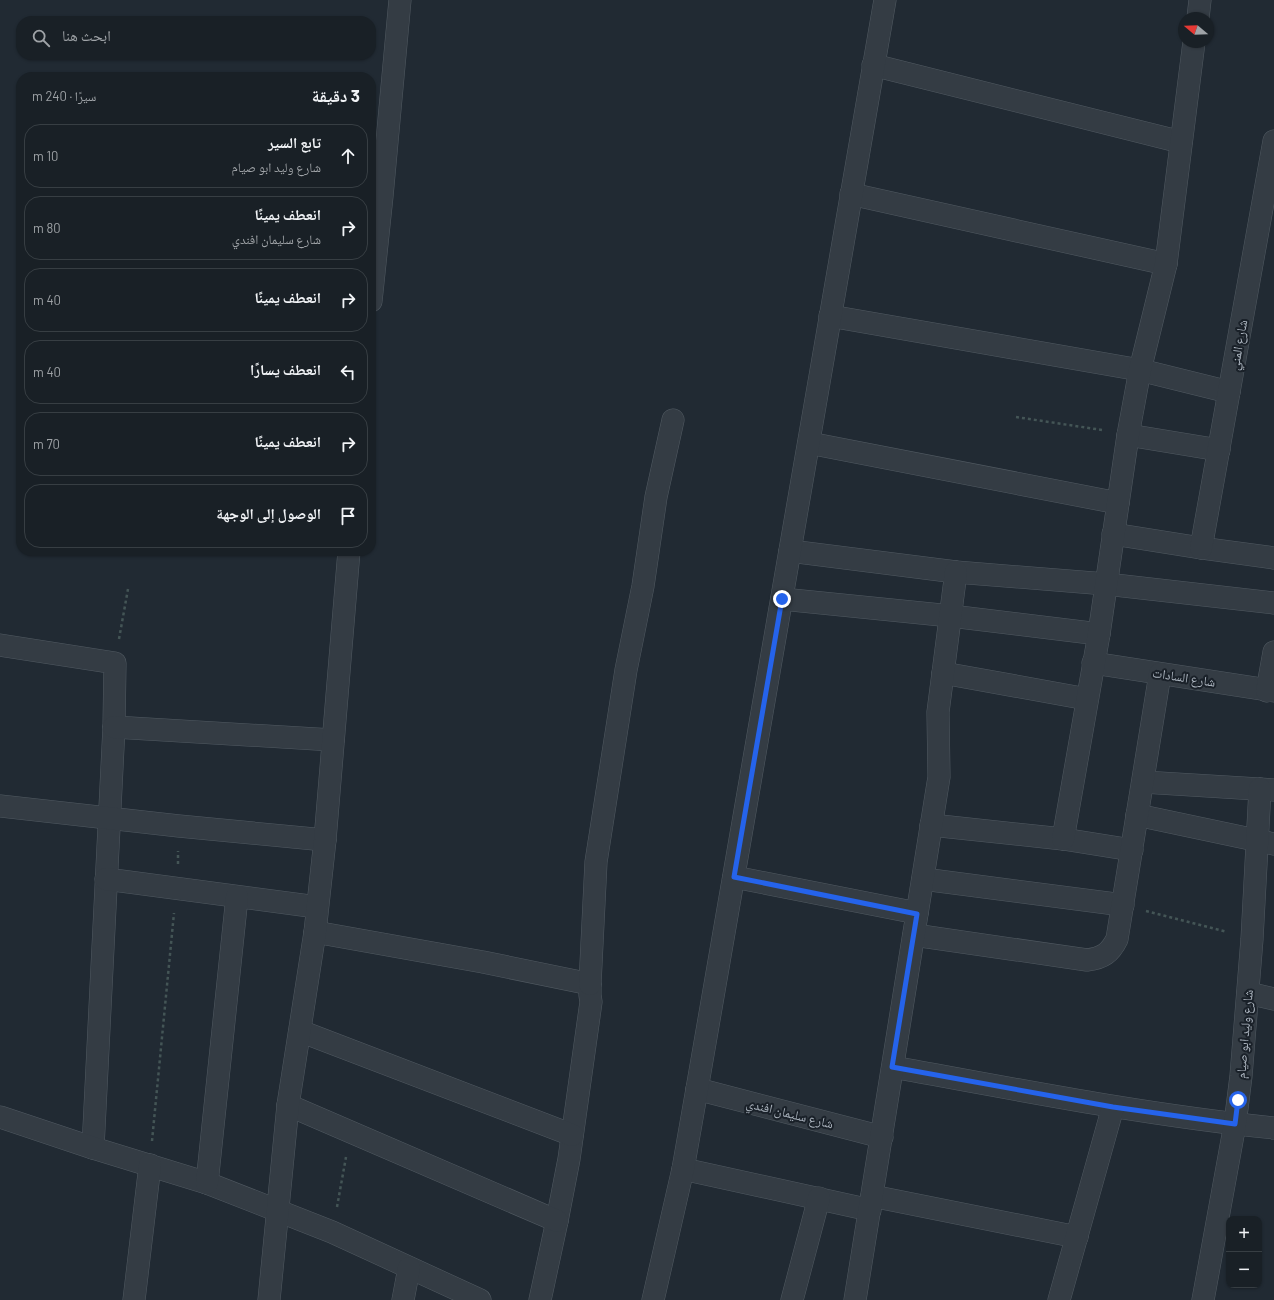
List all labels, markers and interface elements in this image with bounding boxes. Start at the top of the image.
north arrow [1178,12,1214,48]
search box [16,16,376,60]
text: ابحث هنا [62,26,111,44]
icon: search [30,27,52,49]
text: 3 دقيقة [312,85,360,105]
text: سيرًا · 240 m [32,88,96,104]
text: تابع السير [268,133,321,151]
icon: ahead [337,145,359,167]
text: 10 m [33,148,58,164]
text: شارع وليد ابو صيام [232,159,321,175]
text: انعطف يمينًا [254,205,321,223]
icon: right [337,217,359,239]
text: 80 m [33,220,61,236]
text: شارع سليمان افندي [232,231,321,247]
text: انعطف يمينًا [254,288,321,306]
icon: right [337,289,359,311]
text: 40 m [33,292,61,308]
street label: شارع المني [1226,318,1254,372]
text: انعطف يسارًا [250,360,321,378]
icon: left [337,361,359,383]
text: 40 m [33,364,61,380]
text: انعطف يمينًا [254,432,321,450]
icon: right [337,433,359,455]
text: 70 m [33,436,60,452]
text: الوصول إلى الوجهة [216,504,321,522]
icon: arrive [337,505,359,527]
route end [773,590,791,608]
street label: شارع السادات [1151,664,1217,692]
street label: شارع وليد ابو صيام [1232,989,1258,1079]
route start [1229,1091,1247,1109]
street label: شارع سليمان افندي [744,1094,835,1135]
map controls [1226,1216,1262,1288]
button: + [1226,1216,1262,1252]
button: − [1226,1252,1262,1288]

